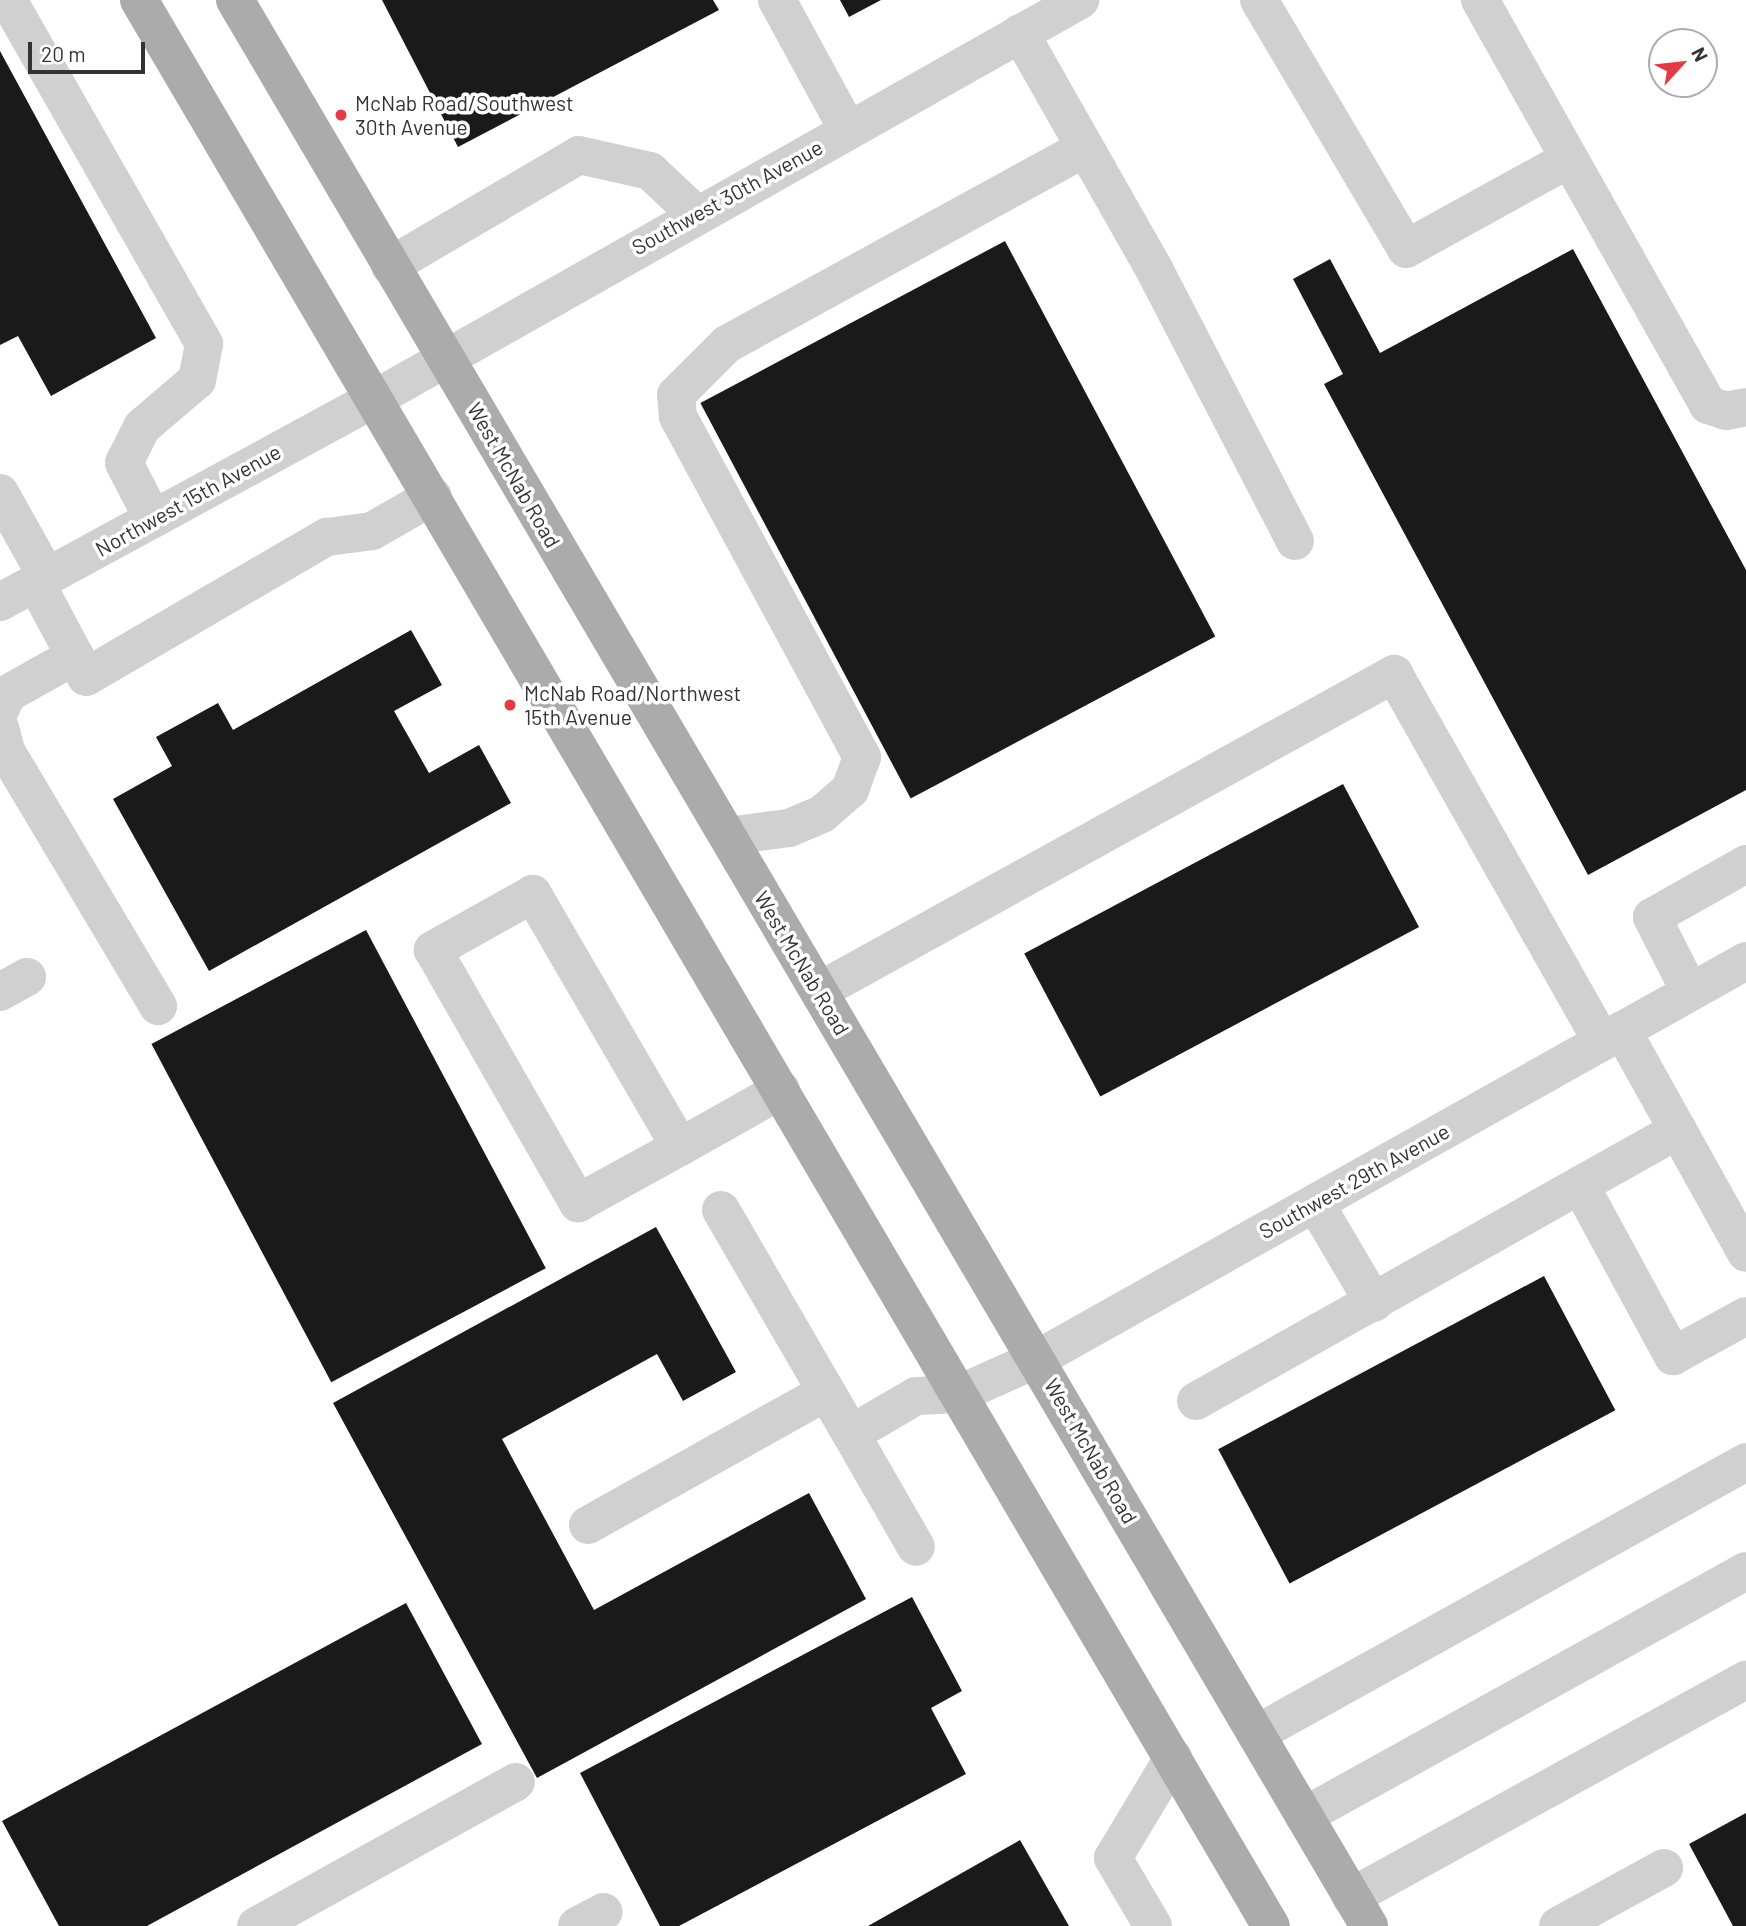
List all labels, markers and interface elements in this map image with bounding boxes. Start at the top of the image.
scale bar [32,28,149,72]
north arrow [1648,28,1718,98]
text: 20 m [41,41,86,66]
text: N [1687,43,1713,65]
place label: McNab Road/Southwest 30th Avenue [355,90,574,140]
marker: McNab Road/Southwest 30th Avenue [333,107,349,123]
street label: Southwest 30th Avenue [627,134,827,260]
street label: West McNab Road [462,398,566,552]
street label: Northwest 15th Avenue [91,439,285,561]
place label: McNab Road/Northwest 15th Avenue [524,680,741,730]
marker: McNab Road/Northwest 15th Avenue [502,697,518,713]
street label: West McNab Road [749,887,855,1039]
street label: Southwest 29th Avenue [1255,1118,1453,1244]
street label: West McNab Road [1039,1374,1143,1528]

